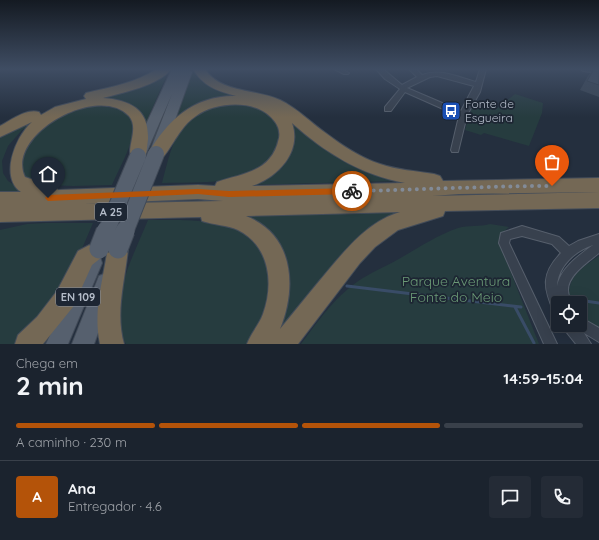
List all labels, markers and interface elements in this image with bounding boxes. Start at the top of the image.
place label: Fonte de Esgueira [465,96,514,125]
bus stop icon: Fonte de Esgueira [440,100,462,122]
pin [535,145,569,186]
icon: bag [541,151,563,173]
pin [31,157,65,198]
icon: home [37,163,59,185]
courier [332,171,372,211]
icon: bike [341,180,363,202]
road number: A 25 [95,203,127,221]
park label: Parque Aventura Fonte do Meio [402,272,510,306]
road number: EN 109 [56,288,100,306]
map controls [551,296,587,332]
button: locate [551,296,587,332]
text: Chega em [16,355,78,371]
text: 2 min [16,369,84,402]
text: 14:59–15:04 [503,369,583,388]
text: A caminho · 230 m [16,434,127,450]
button: chat [489,476,531,518]
button: phone [541,476,583,518]
text: Ana [68,479,96,498]
text: A [32,487,42,506]
text: Entregador · 4.6 [68,498,162,514]

